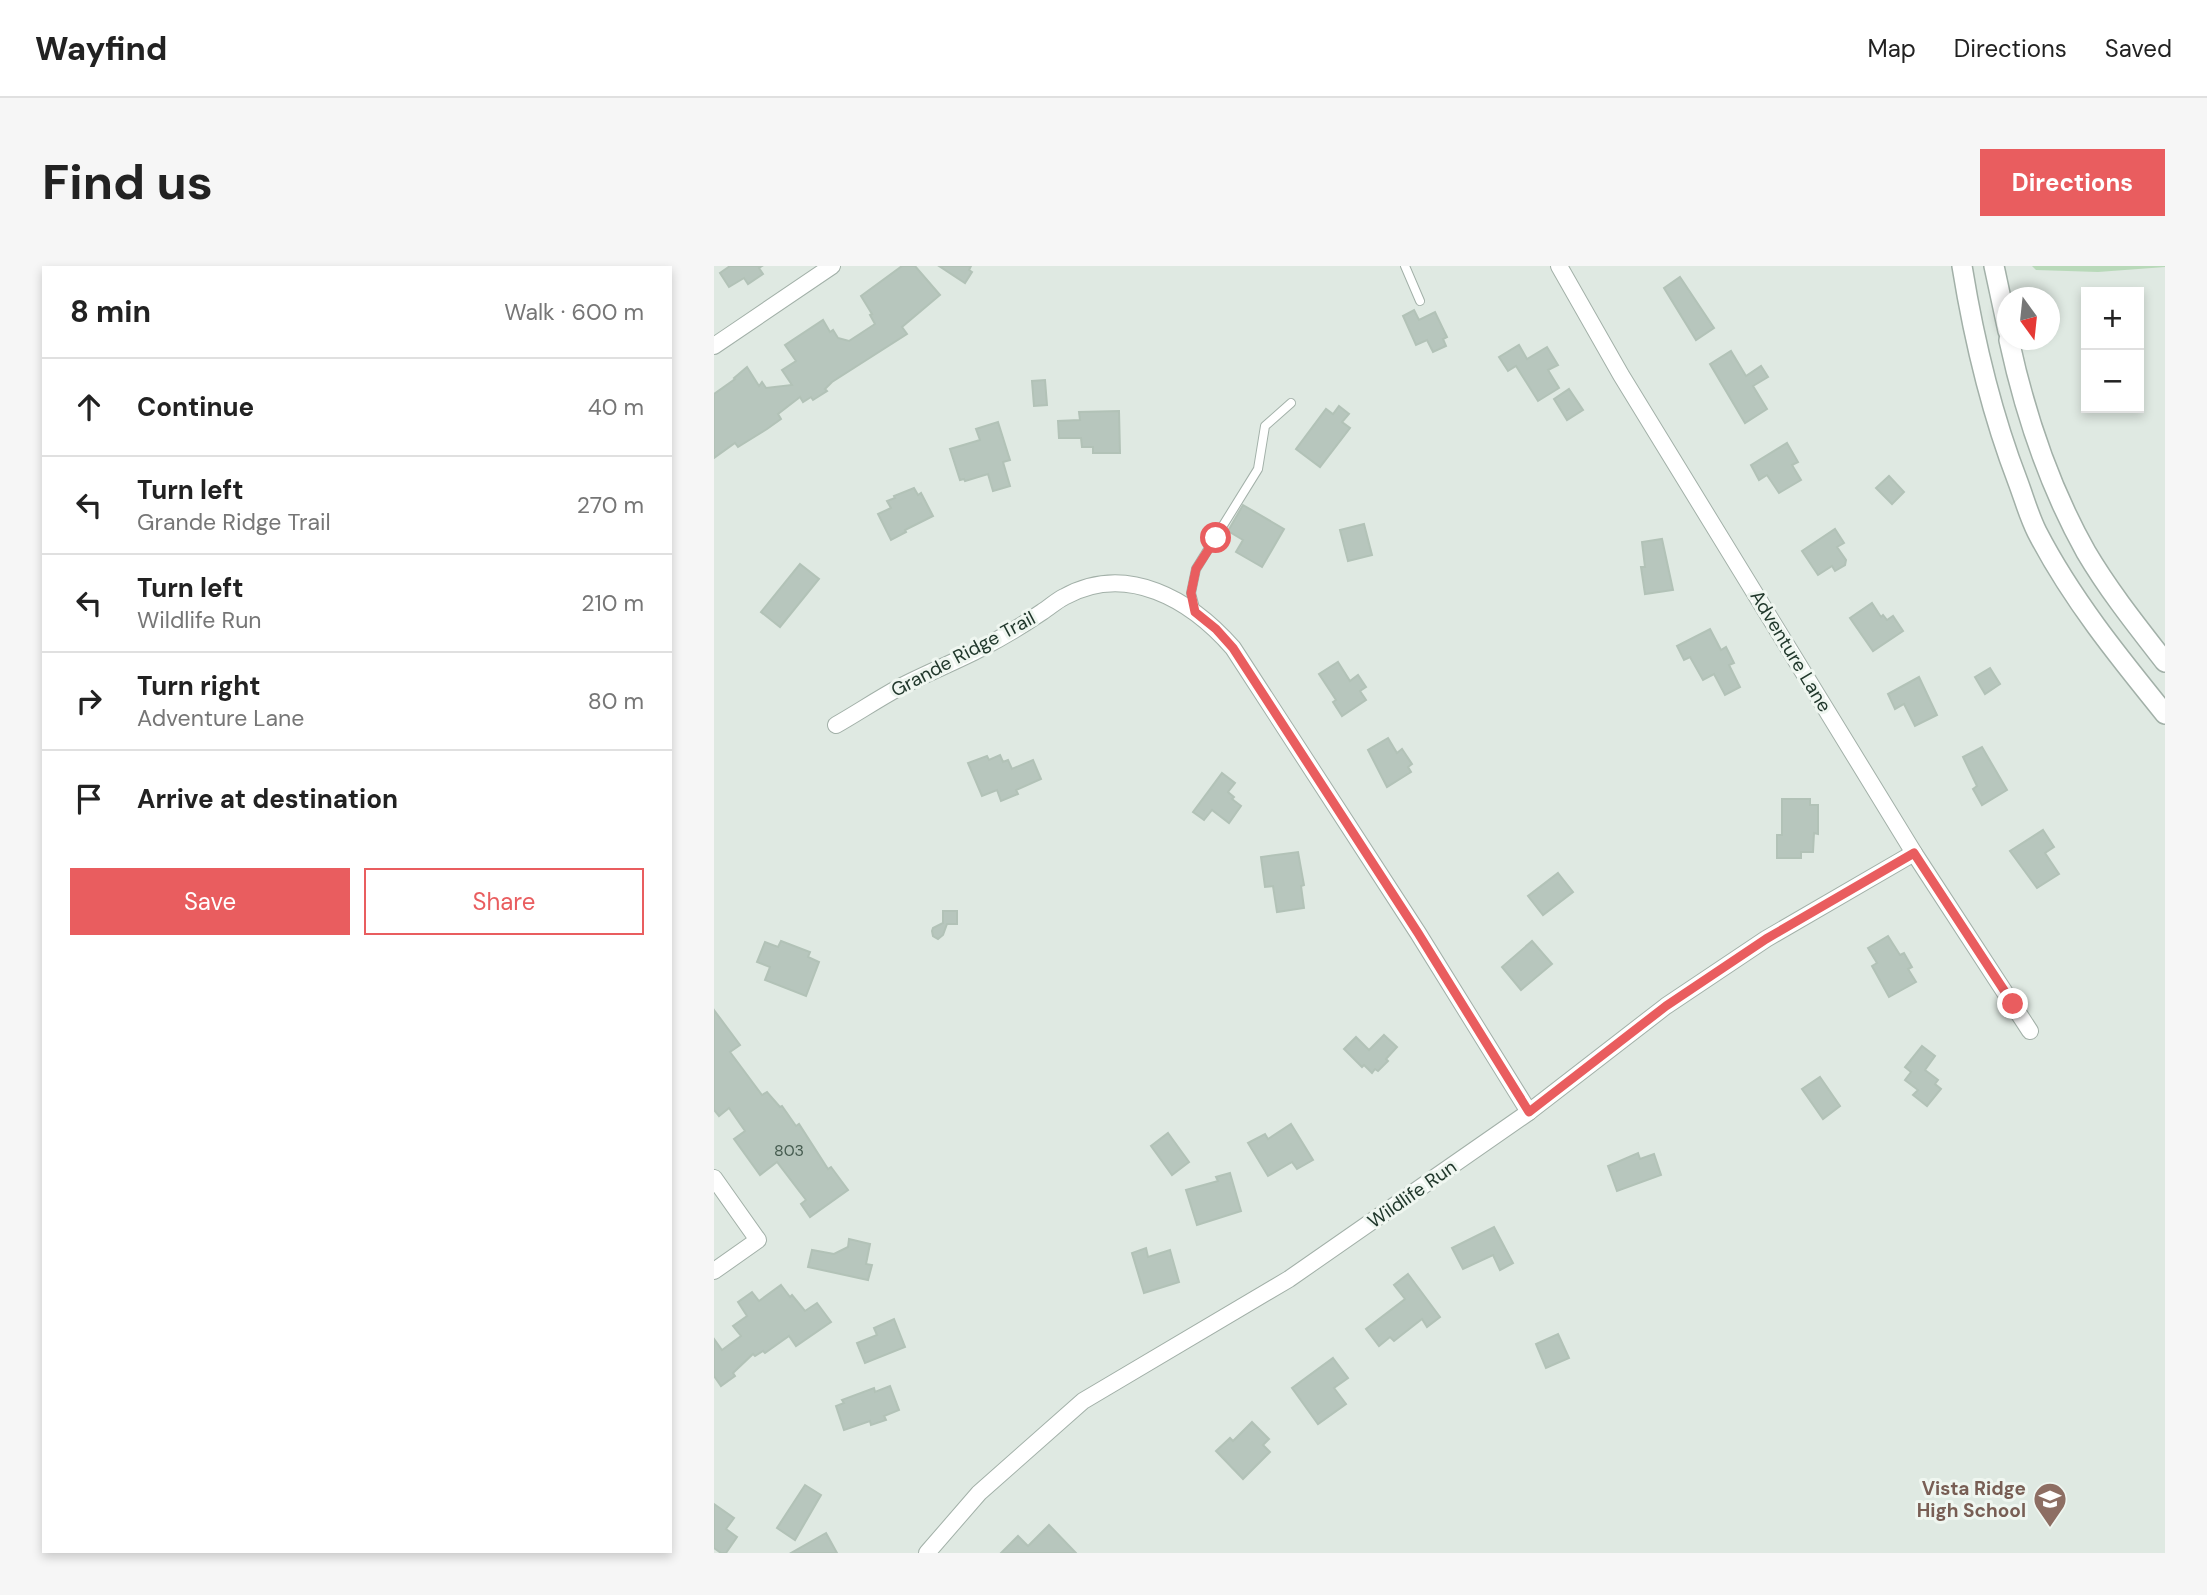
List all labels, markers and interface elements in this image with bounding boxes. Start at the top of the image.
text: Wayfind [35,27,167,70]
text: Map [1868,33,1916,64]
text: Directions [1954,33,2067,64]
text: Saved [2105,33,2172,64]
button: Directions [1980,149,2165,216]
text: Find us [42,150,213,214]
north arrow [1997,287,2060,350]
map controls [2081,287,2144,413]
button: + [2081,287,2144,350]
text: 8 min [70,292,151,331]
text: Walk · 600 m [504,297,644,327]
button: − [2081,350,2144,413]
icon: ahead [70,388,108,426]
text: Continue [137,390,254,424]
text: 40 m [588,392,644,422]
text: Turn left [137,473,244,507]
icon: left [70,486,108,524]
text: 270 m [577,490,644,520]
text: Grande Ridge Trail [137,507,331,537]
route start [1200,522,1231,553]
text: Turn left [137,571,244,605]
icon: left [70,584,108,622]
street label: Adventure Lane [1745,585,1837,717]
text: 210 m [581,588,644,618]
text: Wildlife Run [137,605,262,635]
street label: Grande Ridge Trail [886,605,1040,703]
text: Turn right [137,669,261,703]
icon: right [70,682,108,720]
text: 80 m [588,686,644,716]
text: Adventure Lane [137,703,304,733]
icon: arrive [70,780,108,818]
text: Arrive at destination [137,782,398,816]
button: Save [70,868,350,935]
button: Share [364,868,644,935]
route end [1997,988,2028,1019]
house number: 803 [774,1140,804,1161]
street label: Wildlife Run [1363,1154,1461,1234]
place label: Vista Ridge High School [1917,1476,2026,1523]
school or university icon: Vista Ridge High School [2031,1480,2069,1529]

